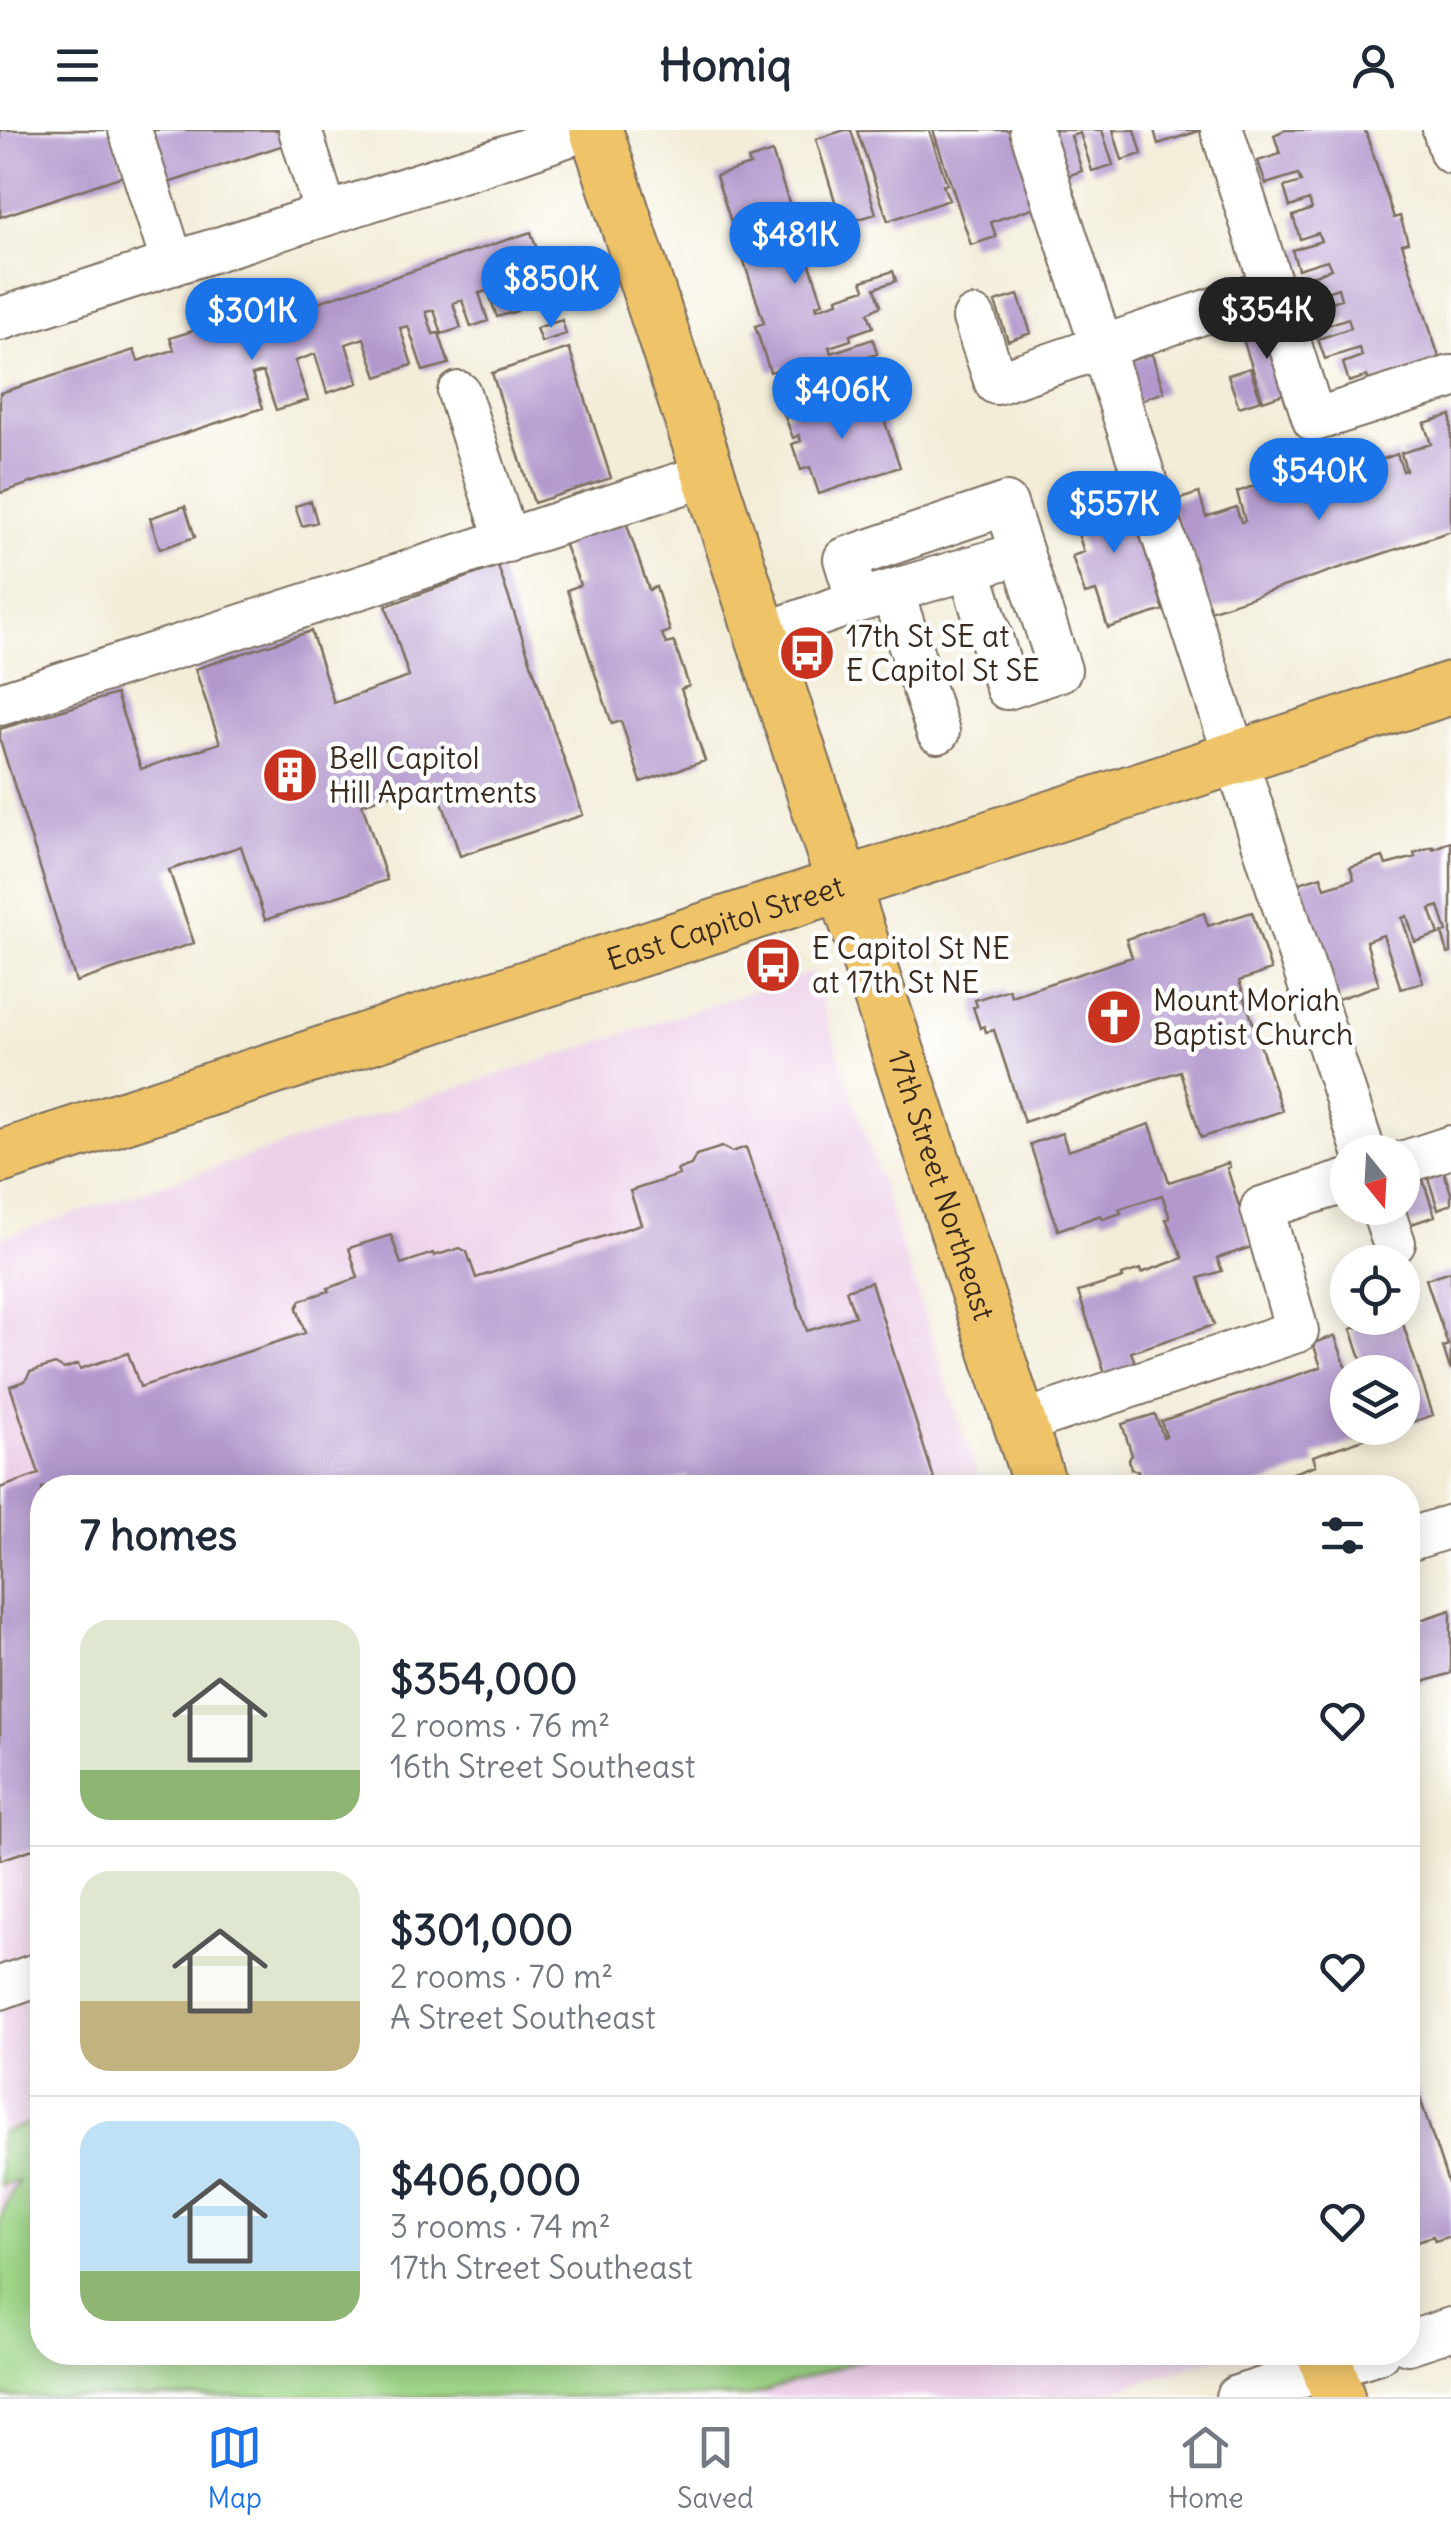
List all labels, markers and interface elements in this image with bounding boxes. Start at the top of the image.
text: Homiq [659,37,792,93]
icon: menu [50,38,105,93]
icon: person [1346,38,1401,93]
pin: $481K [725,202,865,287]
text: $481K [751,214,839,255]
pin: $850K [481,246,621,331]
text: $850K [503,258,599,299]
pin: $354K [1197,277,1337,362]
pin: $301K [182,278,322,363]
text: $354K [1221,289,1313,330]
text: $301K [207,290,297,331]
pin: $406K [772,357,912,442]
text: $406K [794,369,890,410]
pin: $540K [1249,438,1389,523]
text: $540K [1271,450,1367,491]
pin: $557K [1044,471,1184,556]
text: $557K [1069,483,1159,524]
place label: 17th St SE at E Capitol St SE [846,617,1040,689]
bus stop icon: 17th St SE at E Capitol St SE [777,623,837,683]
place label: Bell Capitol Hill Apartments [329,739,537,811]
building icon: Bell Capitol Hill Apartments [260,745,320,805]
street label: East Capitol Street [602,867,848,979]
place label: E Capitol St NE at 17th St NE [812,929,1010,1001]
bus stop icon: E Capitol St NE at 17th St NE [743,935,803,995]
place label: Mount Moriah Baptist Church [1153,981,1353,1053]
church icon: Mount Moriah Baptist Church [1084,987,1144,1047]
street label: 17th Street Northeast [880,1045,1004,1325]
north arrow [1330,1135,1420,1225]
map controls [1330,1135,1420,1445]
button: locate [1330,1245,1420,1335]
button: layers [1330,1355,1420,1445]
icon: filters [1315,1508,1370,1563]
text: 7 homes [80,1509,237,1561]
text: $354,000 [390,1653,577,1705]
icon: home [160,1660,280,1780]
icon: heart [1315,1693,1370,1748]
text: 2 rooms · 76 m² [390,1705,610,1746]
text: 16th Street Southeast [390,1746,696,1787]
text: $301,000 [390,1904,573,1956]
icon: home [160,1911,280,2031]
icon: heart [1315,1944,1370,1999]
text: 2 rooms · 70 m² [390,1956,613,1997]
text: A Street Southeast [390,1997,656,2038]
text: $406,000 [390,2154,581,2206]
icon: home [160,2161,280,2281]
icon: heart [1315,2194,1370,2249]
text: 3 rooms · 74 m² [390,2206,611,2247]
text: 17th Street Southeast [390,2247,693,2288]
tab: Map [207,2420,262,2516]
tab: Saved [677,2420,754,2516]
tab: Home [1168,2420,1244,2516]

